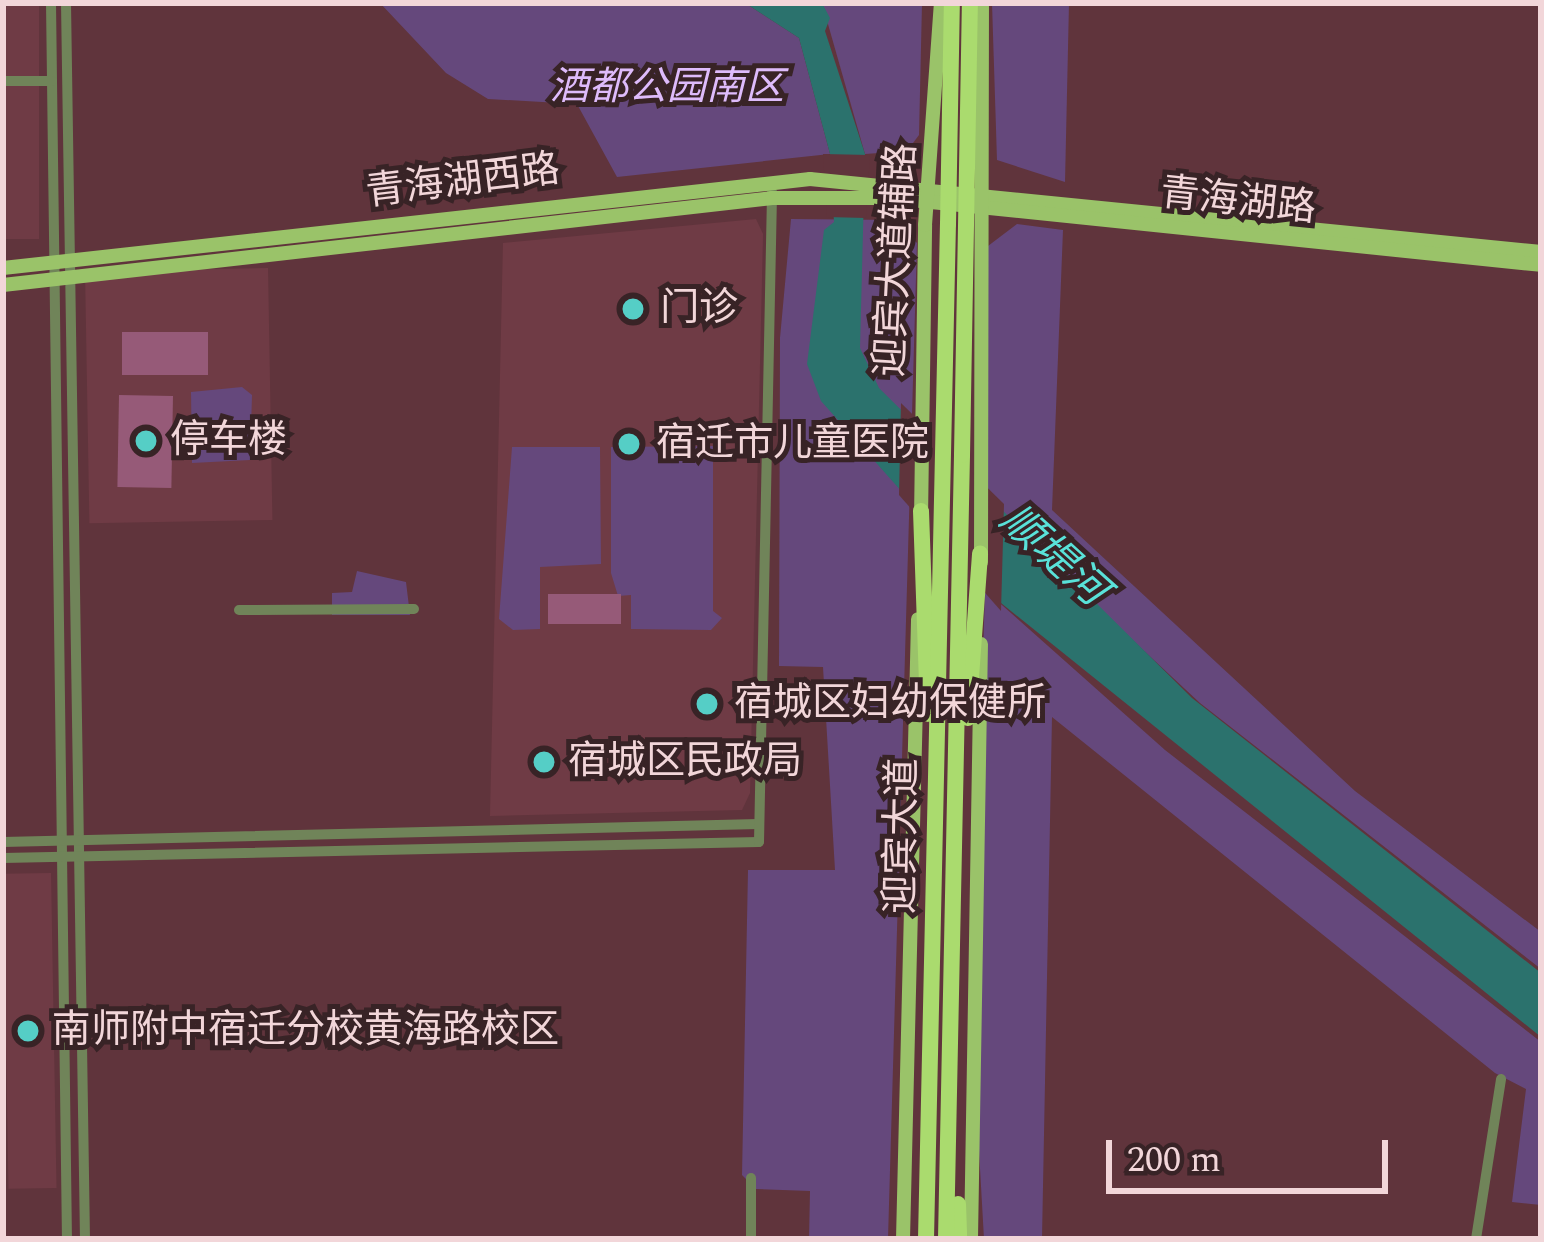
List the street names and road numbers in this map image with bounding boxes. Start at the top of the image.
street label: 迎宾大道辅路 [868,142,926,378]
street label: 青海湖西路 [363,147,563,217]
street label: 青海湖路 [1158,171,1318,233]
street label: 迎宾大道 [878,758,928,914]

